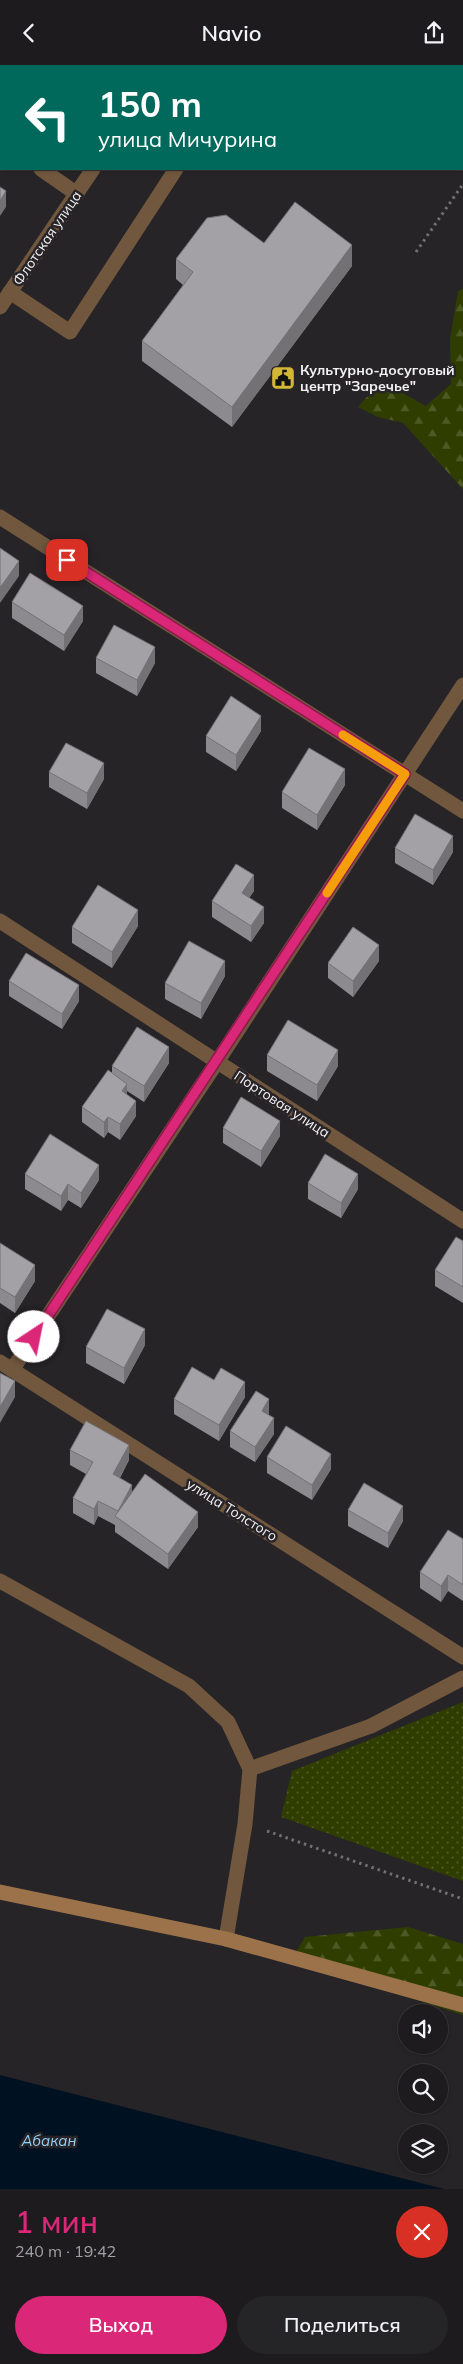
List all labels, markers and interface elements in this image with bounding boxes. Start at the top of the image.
icon: back [15,19,43,47]
text: Navio [202,19,261,47]
icon: share [420,19,448,47]
text: 150 m [98,82,202,126]
icon: left [15,85,80,150]
text: улица Мичурина [98,125,277,153]
street label: Флотская улица [9,187,85,289]
place label: Культурно-досуговый центр "Заречье" [300,361,455,395]
public building icon: Культурно-досуговый центр "Заречье" [270,365,296,391]
pin [46,539,88,581]
icon: arrive [53,546,81,574]
street label: Портовая улица [231,1066,333,1142]
position arrow [7,1310,59,1362]
street label: улица Толстого [183,1475,281,1545]
map controls [398,2004,448,2174]
button: sound [398,2004,448,2054]
button: search [398,2064,448,2114]
button: layers [398,2124,448,2174]
water label: Абакан [21,2131,76,2150]
text: 1 мин [15,2203,98,2241]
button: close [396,2206,448,2258]
text: 240 m · 19:42 [15,2241,116,2261]
button: Выход [15,2296,227,2354]
button: Поделиться [237,2296,448,2354]

